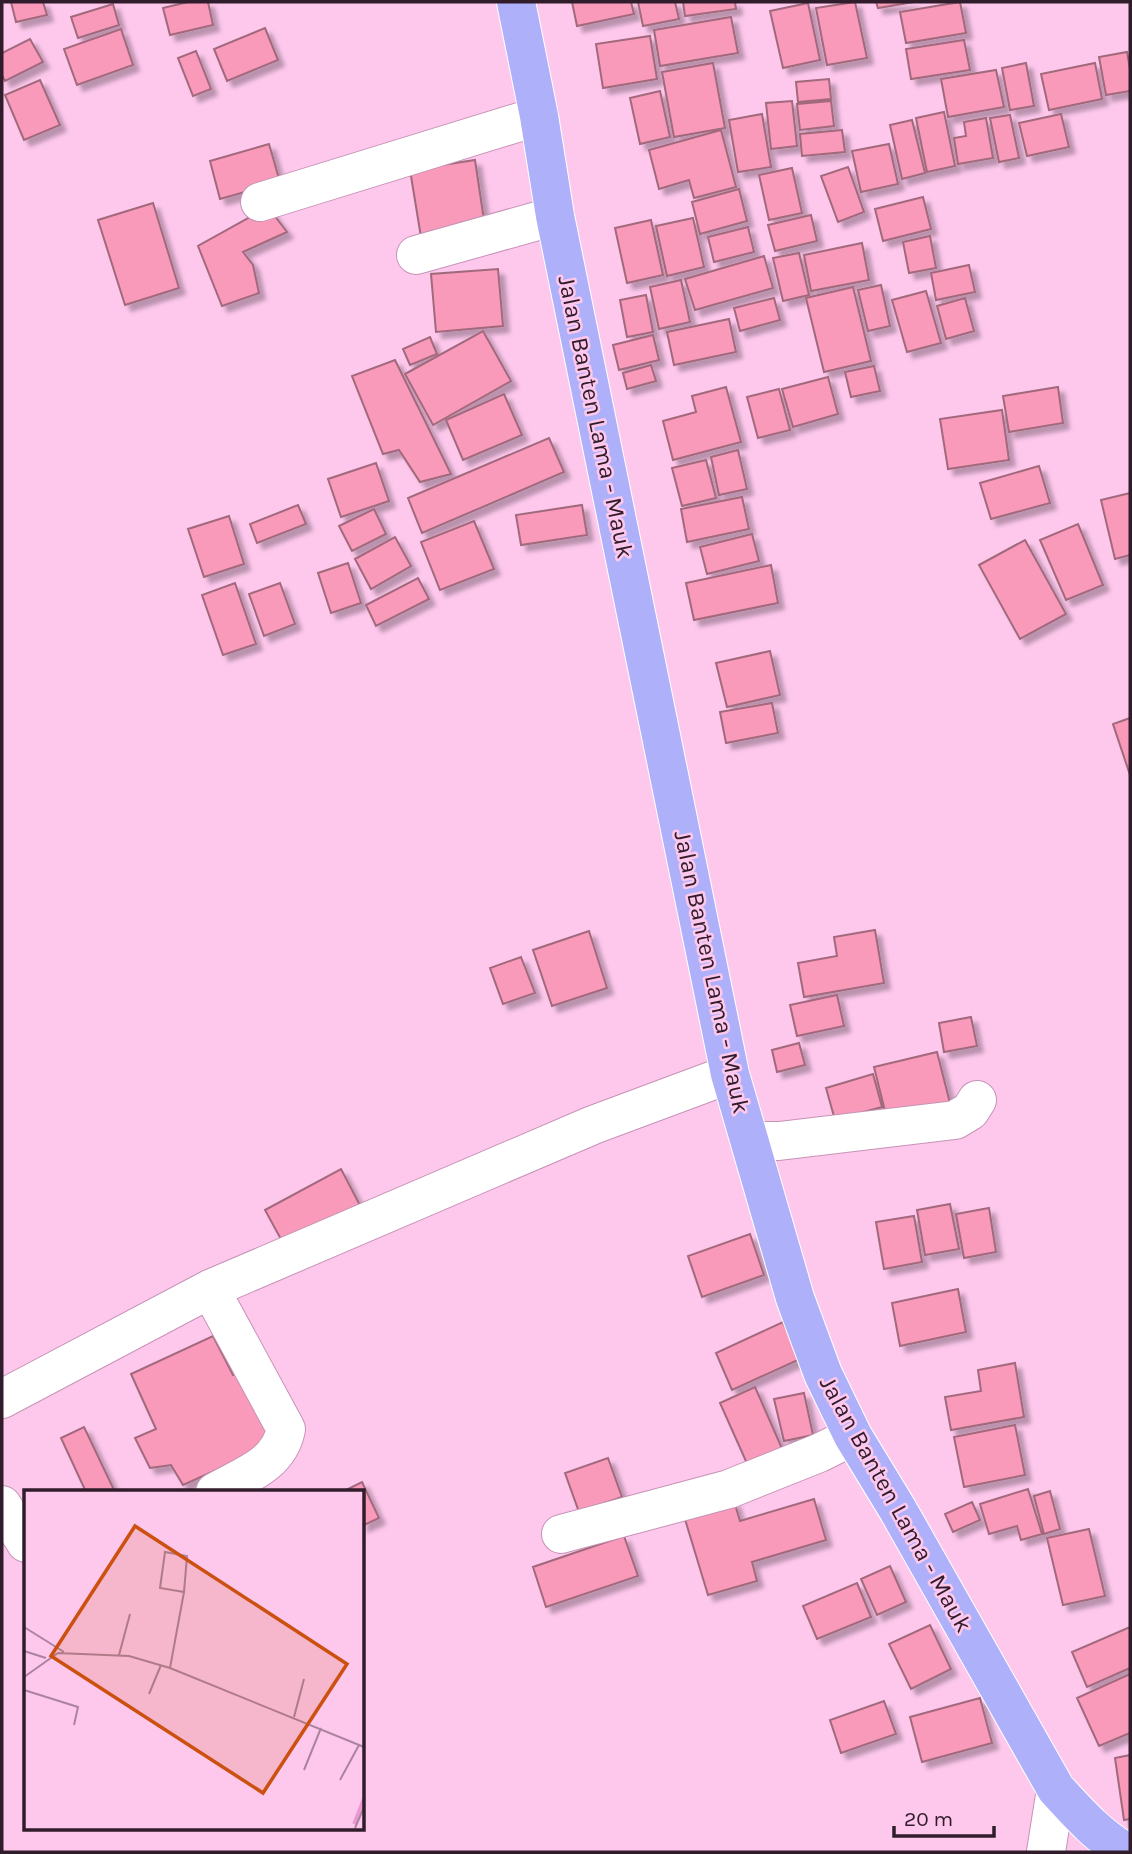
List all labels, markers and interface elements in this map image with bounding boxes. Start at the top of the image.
street label: Jalan Banten Lama - Mauk [552,273,640,561]
street label: Jalan Banten Lama - Mauk [668,828,756,1116]
street label: Jalan Banten Lama - Mauk [814,1371,978,1637]
inset map [24,1490,364,1829]
scale bar [894,1794,994,1838]
text: 20 m [904,1807,953,1831]

